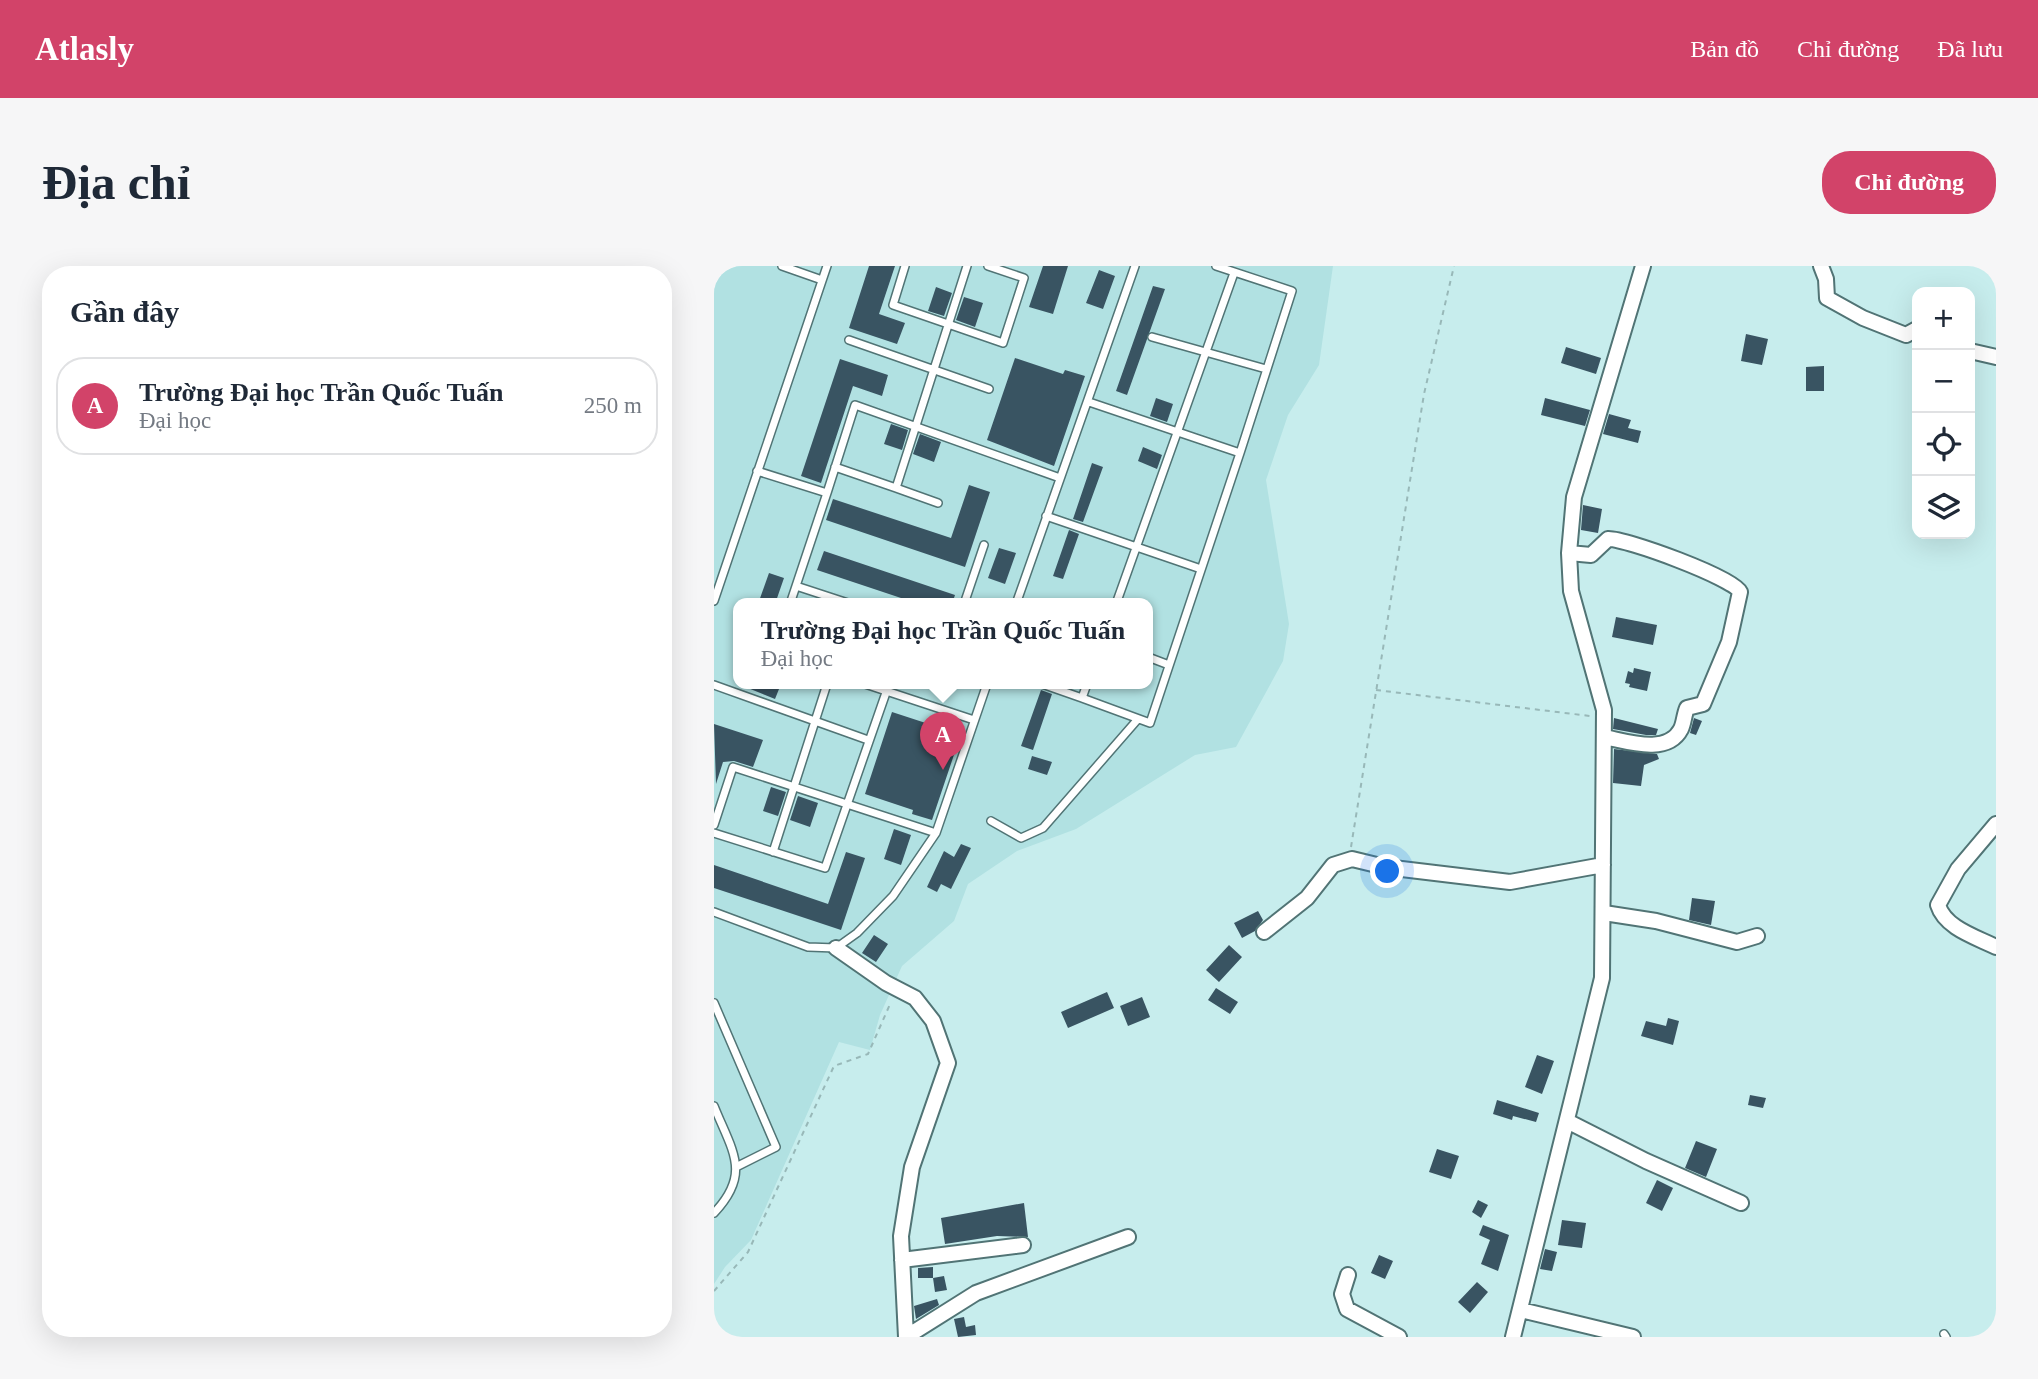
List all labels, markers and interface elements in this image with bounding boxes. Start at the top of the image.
text: Atlasly [35,31,134,67]
text: Bản đồ [1690,36,1759,62]
text: Chỉ đường [1797,36,1899,62]
text: Đã lưu [1937,36,2003,62]
button: Chỉ đường [1822,151,1996,214]
text: Địa chỉ [42,155,190,210]
map controls [1912,287,1975,539]
button: + [1912,287,1975,350]
text: Gần đây [70,295,179,328]
button: − [1912,350,1975,413]
text: Trường Đại học Trần Quốc Tuấn [139,378,503,407]
text: A [87,393,103,418]
text: 250 m [584,393,642,418]
text: Đại học [139,408,211,433]
button: locate [1912,413,1975,476]
button: layers [1912,476,1975,539]
popup [733,598,1153,689]
text: Trường Đại học Trần Quốc Tuấn [761,616,1125,645]
text: Đại học [761,646,833,671]
pin: A [920,712,966,770]
your location [1370,854,1404,888]

